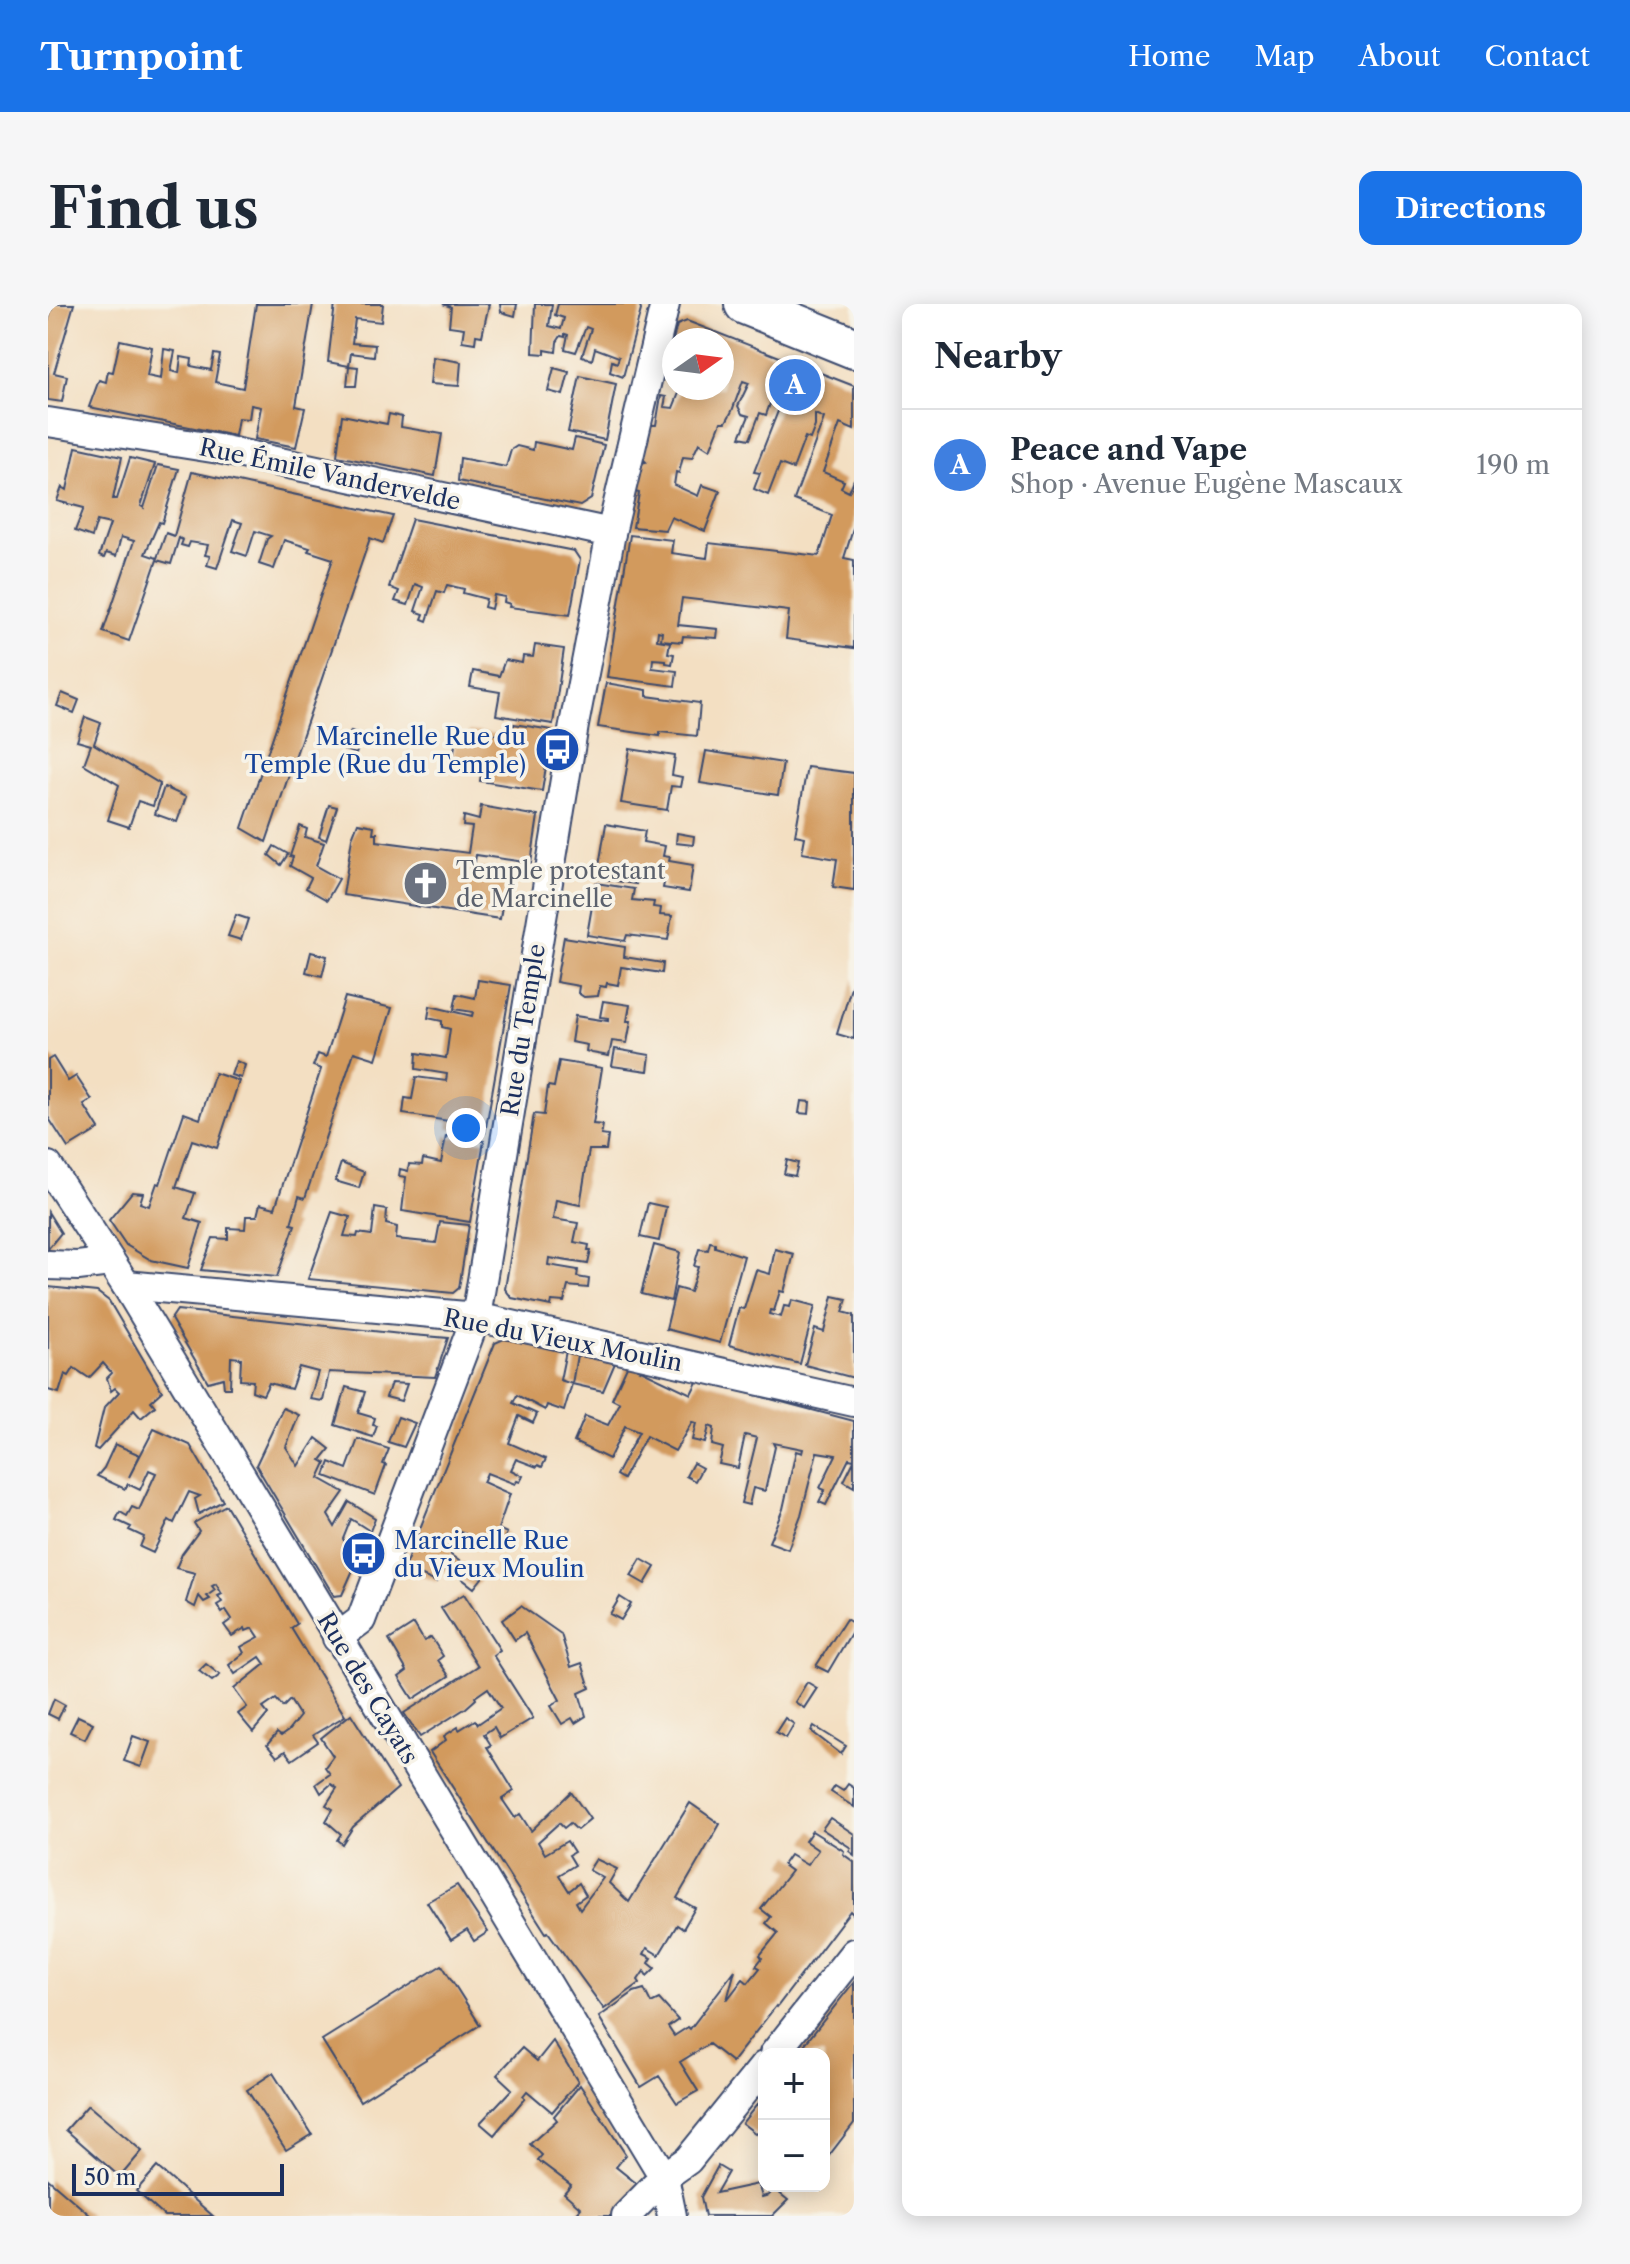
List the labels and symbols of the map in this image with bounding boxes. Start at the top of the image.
north arrow [662,328,734,400]
pin: A [769,355,821,415]
street label: Rue Émile Vandervelde [197,432,463,516]
place label: Marcinelle Rue du Temple (Rue du Temple) [245,722,526,779]
bus stop icon: Marcinelle Rue du Temple (Rue du Temple) [533,726,581,774]
place label: Temple protestant de Marcinelle [456,856,666,913]
church icon: Temple protestant de Marcinelle [401,860,449,908]
street label: Rue du Temple [495,942,551,1118]
your location [446,1108,486,1148]
street label: Rue du Vieux Moulin [441,1303,685,1377]
place label: Marcinelle Rue du Vieux Moulin [394,1526,584,1583]
bus stop icon: Marcinelle Rue du Vieux Moulin [339,1530,387,1578]
street label: Rue des Cayats [311,1607,425,1769]
scale bar [72,2160,284,2196]

